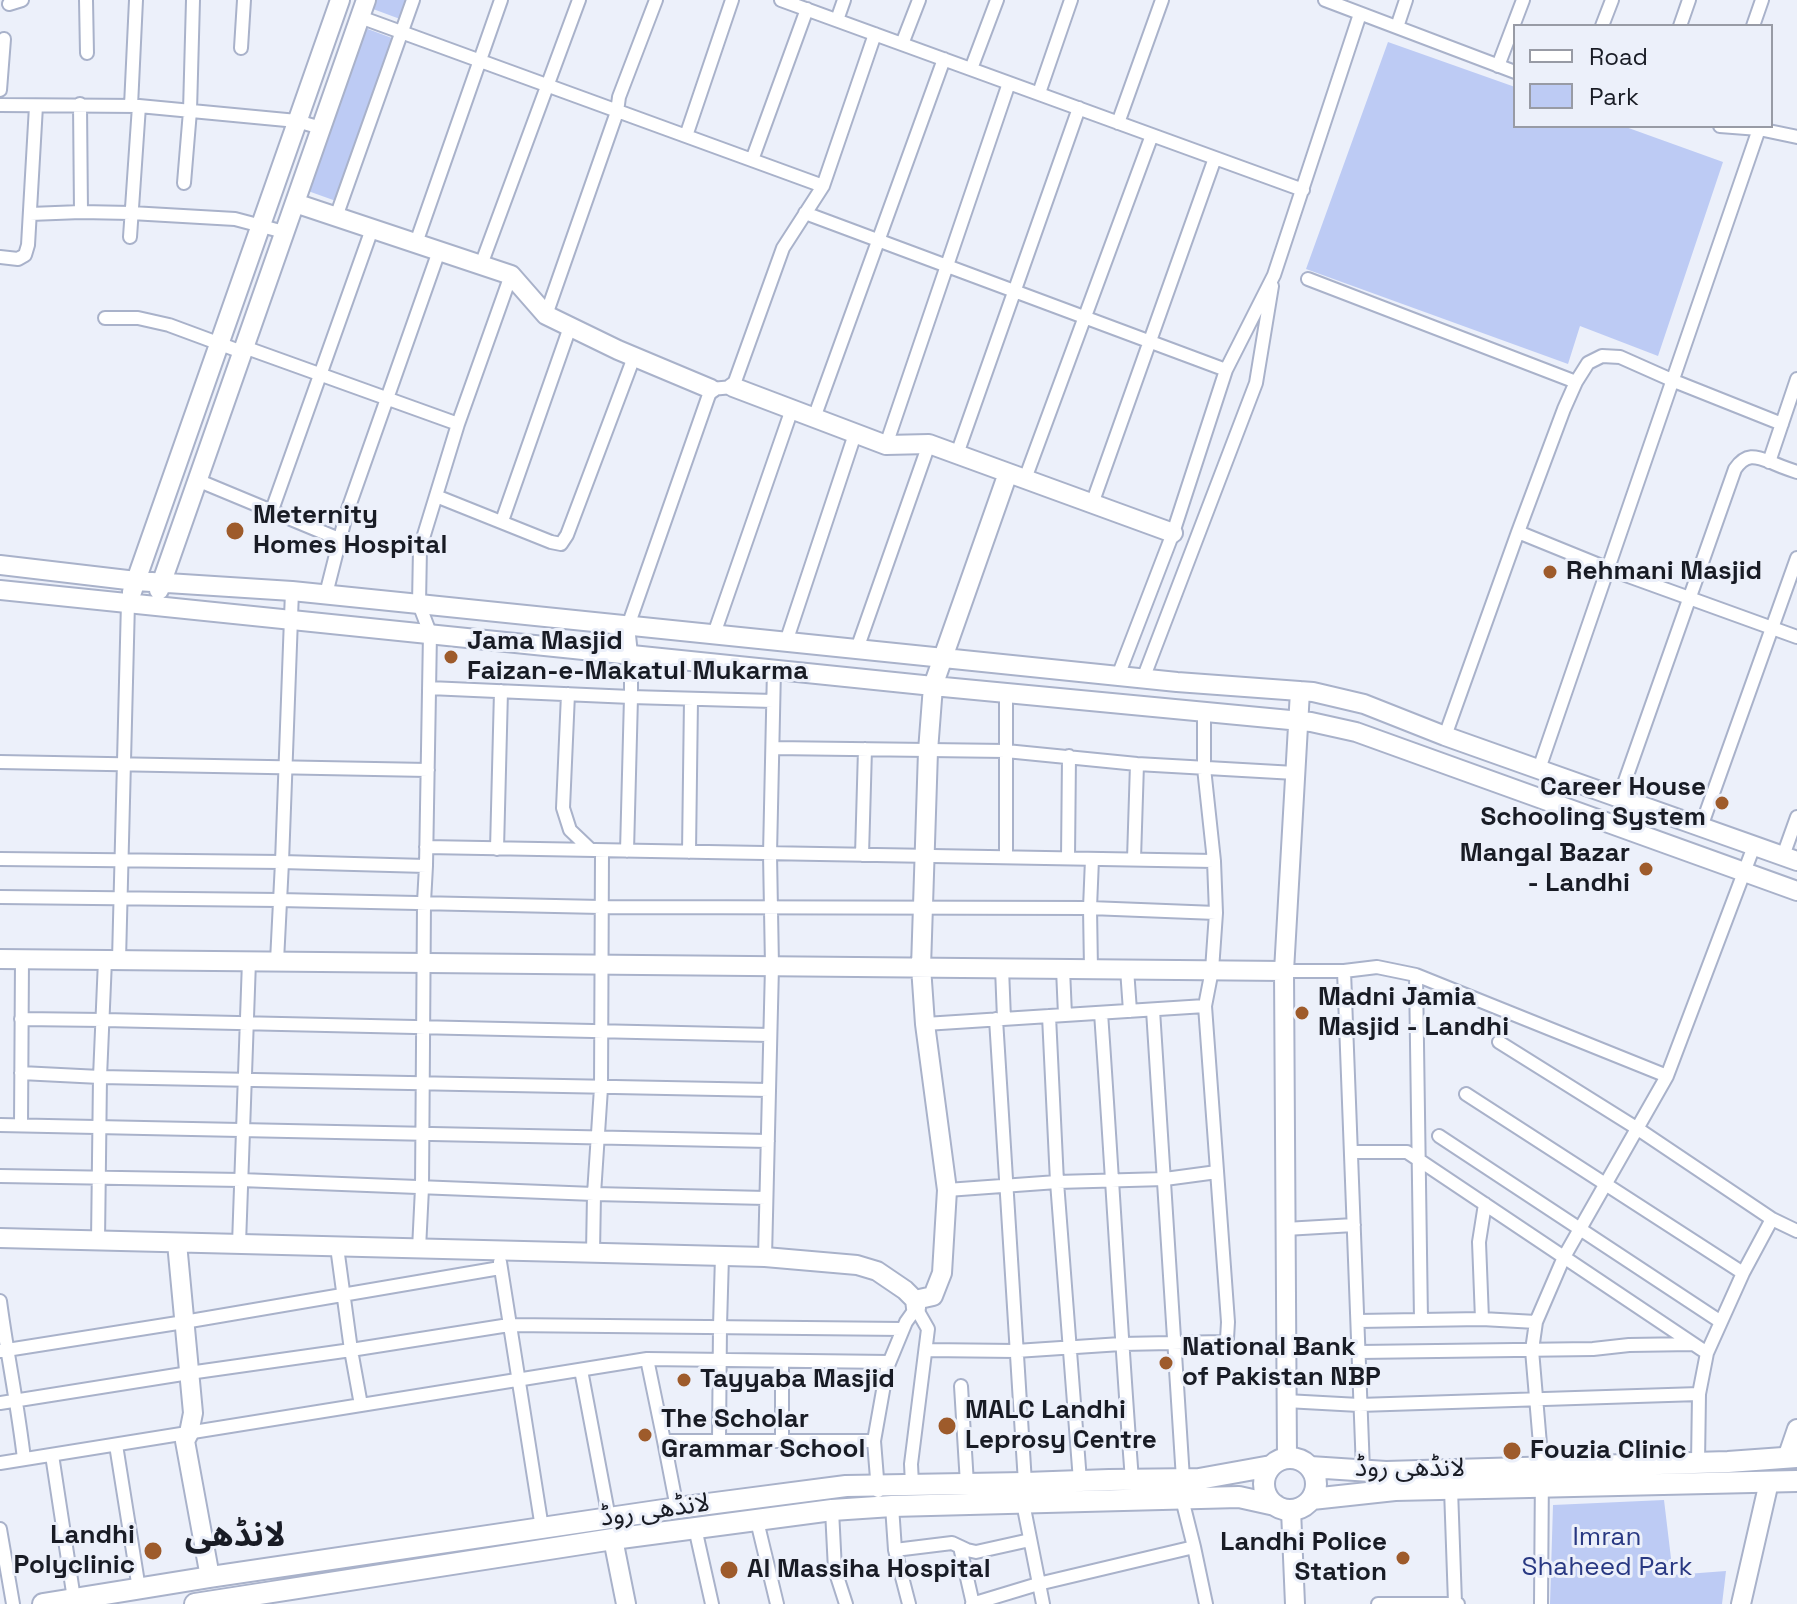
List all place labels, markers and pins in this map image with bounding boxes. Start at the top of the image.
place label: Meternity Homes Hospital [253,500,447,562]
marker: Meternity Homes Hospital [224,520,246,542]
place label: Rehmani Masjid [1566,556,1762,588]
marker: Rehmani Masjid [1541,563,1559,581]
place label: Jama Masjid Faizan-e-Makatul Mukarma [467,626,808,688]
marker: Jama Masjid Faizan-e-Makatul Mukarma [442,648,460,666]
place label: Career House Schooling System [1480,772,1706,834]
marker: Career House Schooling System [1713,794,1731,812]
place label: Mangal Bazar - Landhi [1460,838,1630,900]
marker: Mangal Bazar - Landhi [1637,860,1655,878]
place label: Madni Jamia Masjid - Landhi [1318,982,1509,1044]
marker: Madni Jamia Masjid - Landhi [1293,1004,1311,1022]
place label: National Bank of Pakistan NBP [1182,1332,1381,1394]
marker: National Bank of Pakistan NBP [1157,1354,1175,1372]
place label: Tayyaba Masjid [700,1364,895,1396]
marker: Tayyaba Masjid [675,1371,693,1389]
place label: MALC Landhi Leprosy Centre [965,1395,1157,1456]
place label: The Scholar Grammar School [661,1404,865,1466]
marker: MALC Landhi Leprosy Centre [936,1415,958,1437]
marker: The Scholar Grammar School [636,1426,654,1444]
place label: Fouzia Clinic [1530,1435,1686,1467]
marker: Fouzia Clinic [1501,1440,1523,1462]
place label: Landhi Polyclinic [14,1520,135,1582]
place label: Landhi Police Station [1220,1527,1387,1588]
marker: Landhi Polyclinic [142,1540,164,1562]
marker: Landhi Police Station [1394,1549,1412,1567]
place label: Al Massiha Hospital [747,1554,991,1586]
marker: Al Massiha Hospital [718,1559,740,1581]

